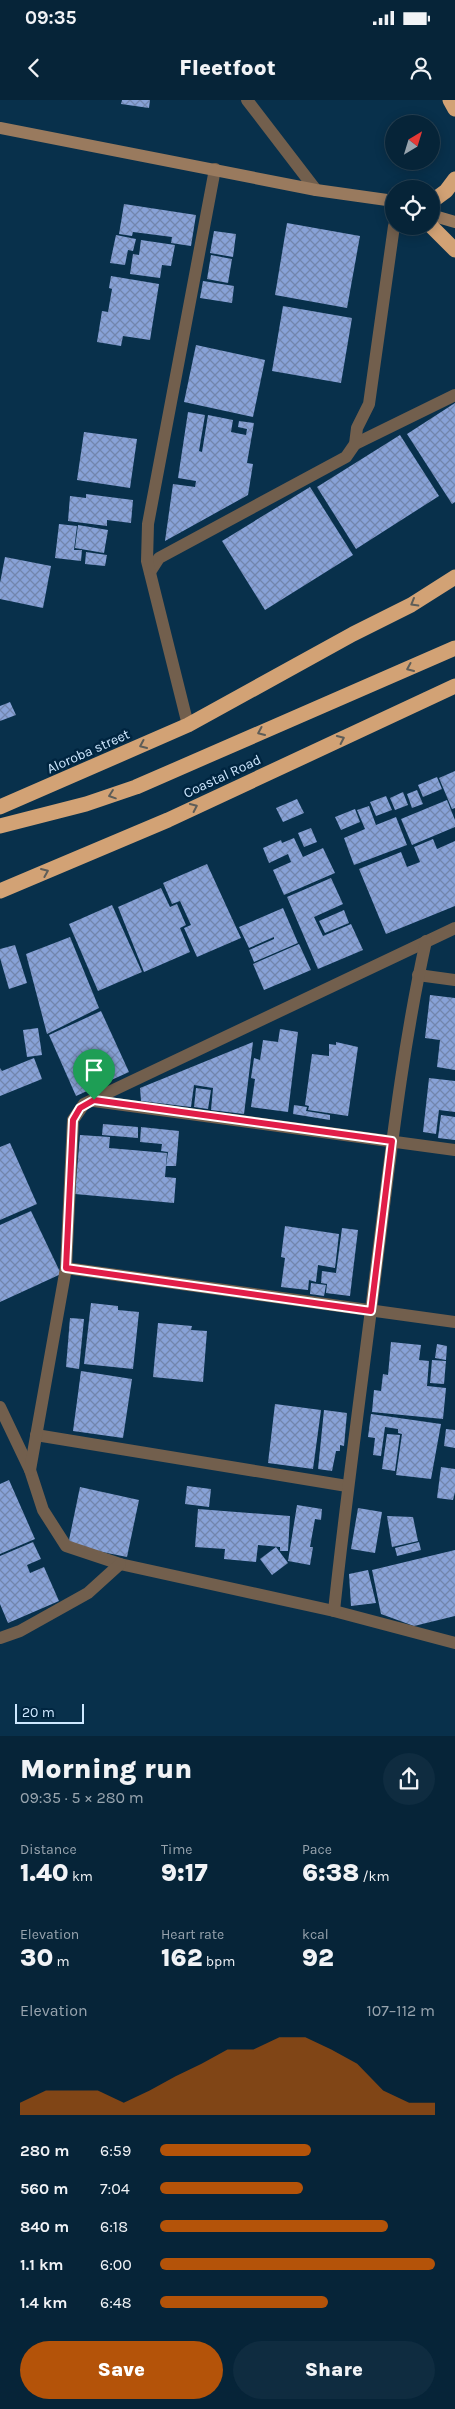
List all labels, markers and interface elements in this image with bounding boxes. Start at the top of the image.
text: 09:35 [25,7,77,29]
icon: back [20,54,48,82]
icon: person [407,54,435,82]
text: Fleetfoot [179,55,276,81]
north arrow [385,115,440,170]
map controls [385,115,440,235]
button: locate [385,180,440,235]
one-way arrow [410,597,419,607]
one-way arrow [406,661,415,672]
street label: Aloroba street [44,726,132,777]
one-way arrow [257,726,266,737]
one-way arrow [336,735,345,745]
one-way arrow [140,739,148,749]
street label: Coastal Road [181,751,264,802]
one-way arrow [108,790,116,800]
one-way arrow [189,803,198,814]
one-way arrow [40,867,49,878]
pin [73,1049,115,1100]
icon: arrive [80,1056,108,1084]
scale bar [15,1702,84,1725]
text: 20 m [22,1704,55,1721]
text: Morning run [20,1752,192,1785]
button: share [383,1753,435,1805]
text: 09:35 · 5 × 280 m [20,1788,144,1807]
text: Distance [20,1841,77,1858]
text: Time [161,1841,192,1858]
text: Pace [302,1841,332,1858]
text: 1.40 [20,1858,69,1887]
text: 9:17 [161,1858,208,1887]
text: 6:38 [302,1858,359,1887]
text: km [69,1868,93,1885]
text: /km [359,1868,390,1885]
text: Elevation [20,1926,79,1943]
text: Heart rate [161,1926,224,1943]
text: kcal [302,1926,329,1943]
text: 30 [20,1943,53,1972]
text: 162 [161,1943,202,1972]
text: 92 [302,1943,334,1972]
text: m [53,1953,70,1970]
text: bpm [202,1953,235,1970]
text: Elevation [20,2001,88,2020]
text: 107–112 m [367,2001,435,2020]
text: 280 m [20,2141,69,2160]
text: 6:59 [100,2141,131,2160]
text: 560 m [20,2179,68,2198]
text: 7:04 [100,2179,130,2198]
text: 840 m [20,2217,69,2236]
text: 6:18 [100,2217,128,2236]
text: 1.1 km [20,2255,64,2274]
text: 6:00 [100,2255,132,2274]
text: 1.4 km [20,2293,67,2312]
text: 6:48 [100,2293,132,2312]
button: Save [20,2341,223,2399]
button: Share [233,2341,435,2399]

